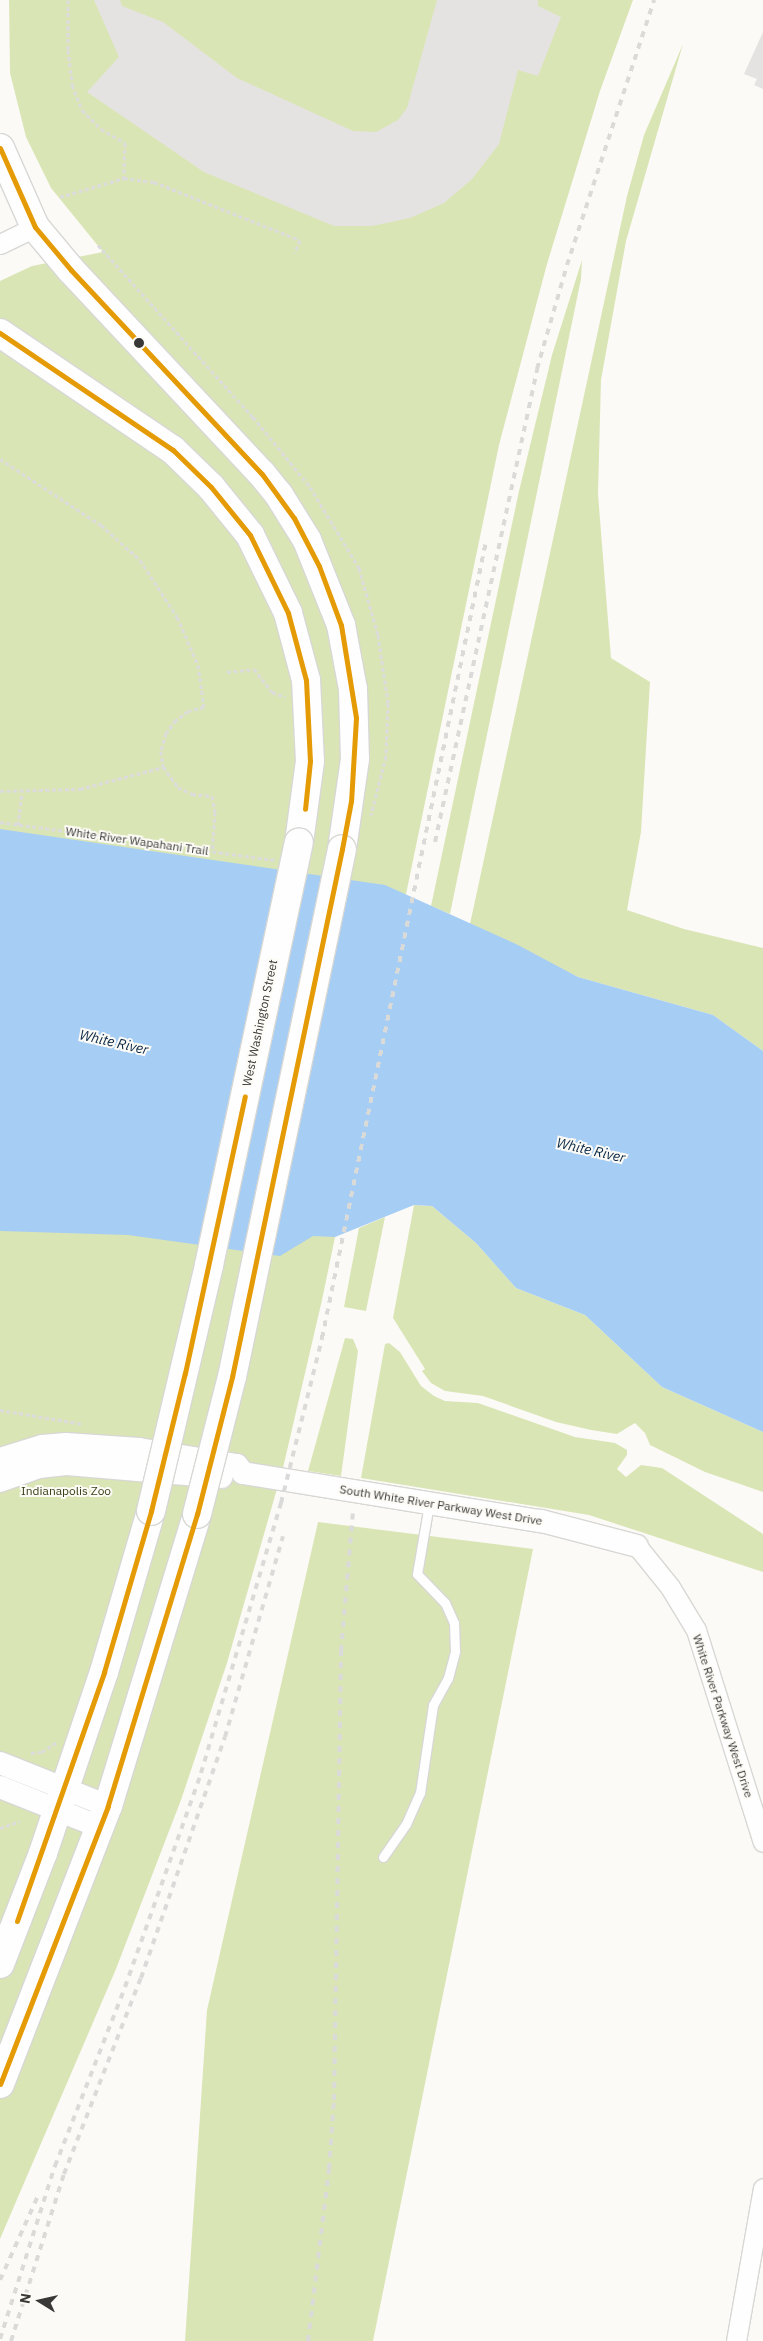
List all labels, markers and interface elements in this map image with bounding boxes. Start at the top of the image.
unlabelled marker [134,338,144,348]
street label: White River Wapahani Trail [65,824,209,858]
street label: West Washington Street [240,958,280,1088]
water label: White River [78,1026,150,1058]
water label: White River [555,1134,627,1166]
street label: South White River Parkway West Drive [339,1482,543,1528]
park label: Indianapolis Zoo [21,1484,111,1498]
street label: White River Parkway West Drive [690,1633,756,1799]
north arrow [15,2276,65,2326]
text: N [15,2292,35,2305]

